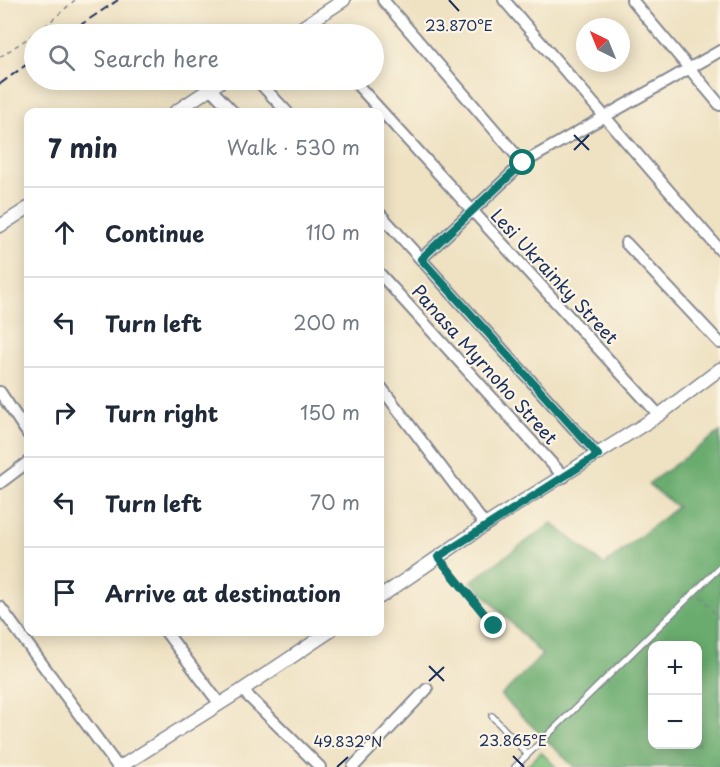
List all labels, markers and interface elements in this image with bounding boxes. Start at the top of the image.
text: 23.870°E [425,13,493,36]
north arrow [576,18,630,72]
search box [24,24,384,90]
icon: search [45,41,78,74]
text: Search here [93,41,219,74]
text: 7 min [48,128,118,167]
text: Walk · 530 m [227,132,360,162]
route start [509,149,535,175]
street label: Lesi Ukrainky Street [485,202,625,350]
icon: ahead [48,216,81,249]
text: Continue [105,216,204,249]
text: 110 m [306,217,360,247]
street label: Panasa Myrnoho Street [406,278,565,450]
icon: left [48,306,81,339]
text: Turn left [105,306,202,339]
text: 200 m [293,307,360,337]
icon: right [48,396,81,429]
text: Turn right [105,396,218,429]
text: 150 m [300,397,360,427]
icon: left [48,486,81,519]
text: Turn left [105,486,202,519]
text: 70 m [310,487,360,517]
icon: arrive [48,576,81,609]
text: Arrive at destination [105,576,341,609]
route end [480,612,506,638]
map controls [648,641,702,749]
button: + [648,641,702,695]
button: − [648,695,702,749]
text: 23.865°E [479,728,547,751]
text: 49.832°N [313,729,383,752]

